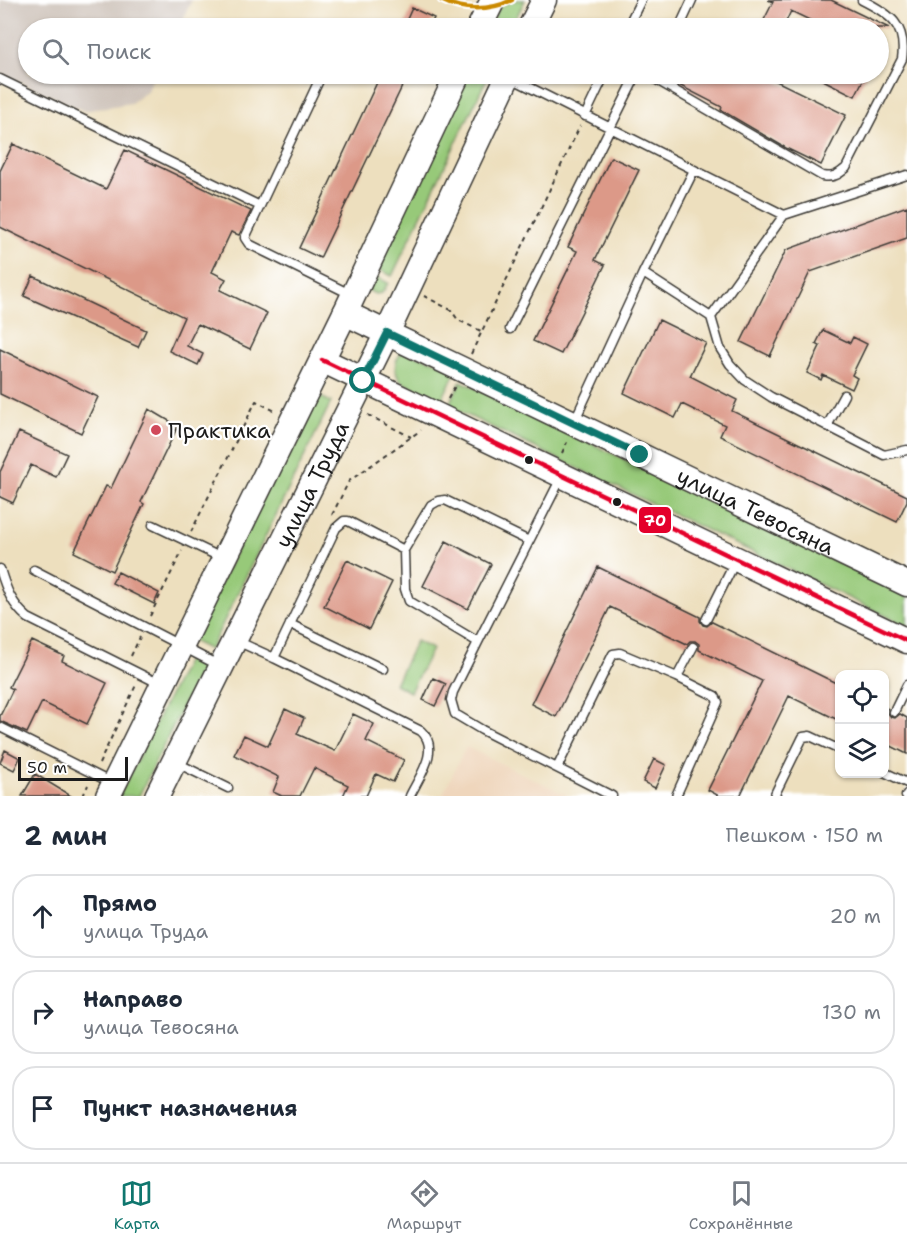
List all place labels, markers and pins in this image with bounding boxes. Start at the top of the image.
place label: Практика [168,416,271,445]
marker: Практика [149,423,163,437]
unlabelled marker [523,454,535,466]
unlabelled marker [611,496,623,508]

